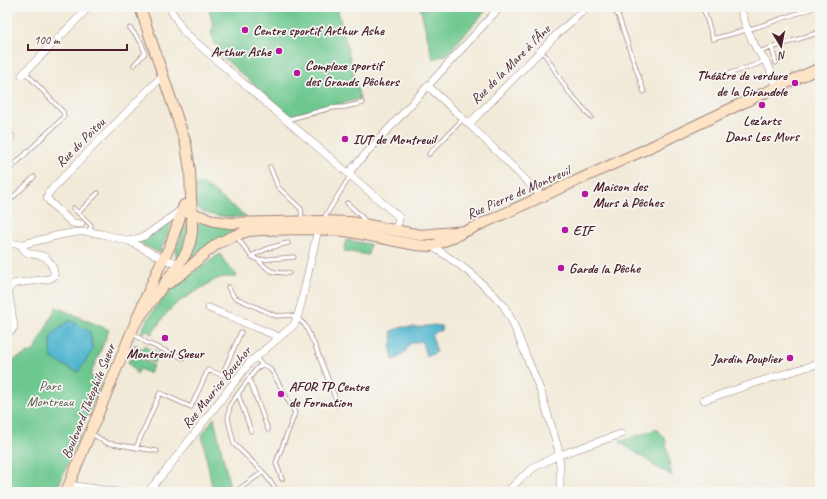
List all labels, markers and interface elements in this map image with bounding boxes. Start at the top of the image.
street label: Rue de la Mare à l'Âne [467,20,555,108]
place label: Centre sportif Arthur Ashe [253,22,385,39]
marker: Centre sportif Arthur Ashe [240,25,250,35]
scale bar [28,26,127,52]
north arrow [761,26,801,66]
text: 100 m [34,32,61,48]
place label: Arthur Ashe [211,43,272,60]
marker: Arthur Ashe [274,46,284,56]
text: N [776,48,787,64]
place label: Complexe sportif des Grands Pêchers [305,57,401,90]
place label: Théâtre de verdure de la Girandole [697,67,788,100]
marker: Complexe sportif des Grands Pêchers [292,68,302,78]
marker: Théâtre de verdure de la Girandole [790,78,800,88]
marker: Lez'arts Dans Les Murs [757,100,767,110]
place label: Lez'arts Dans Les Murs [725,112,801,145]
street label: Rue du Poitou [52,114,109,171]
place label: IUT de Montreuil [353,131,438,148]
marker: IUT de Montreuil [340,134,350,144]
street label: Rue Pierre de Montreuil [464,161,575,223]
place label: Maison des Murs à Pêches [593,178,665,211]
marker: Maison des Murs à Pêches [580,189,590,199]
place label: EIF [573,222,596,239]
marker: EIF [560,225,570,235]
place label: Garde la Pêche [569,260,641,277]
marker: Garde la Pêche [556,263,566,273]
marker: Montreuil Sueur [160,333,170,343]
street label: Boulevard Théophile Sueur [58,339,120,461]
street label: Rue Maurice Bouchor [178,342,255,432]
place label: Montreuil Sueur [127,345,205,362]
place label: Jardin Pouplier [711,350,784,367]
marker: Jardin Pouplier [785,353,795,363]
park label: Parc Montreau [27,377,74,410]
place label: AFOR TP Centre de Formation [289,378,370,411]
marker: AFOR TP Centre de Formation [276,389,286,399]

